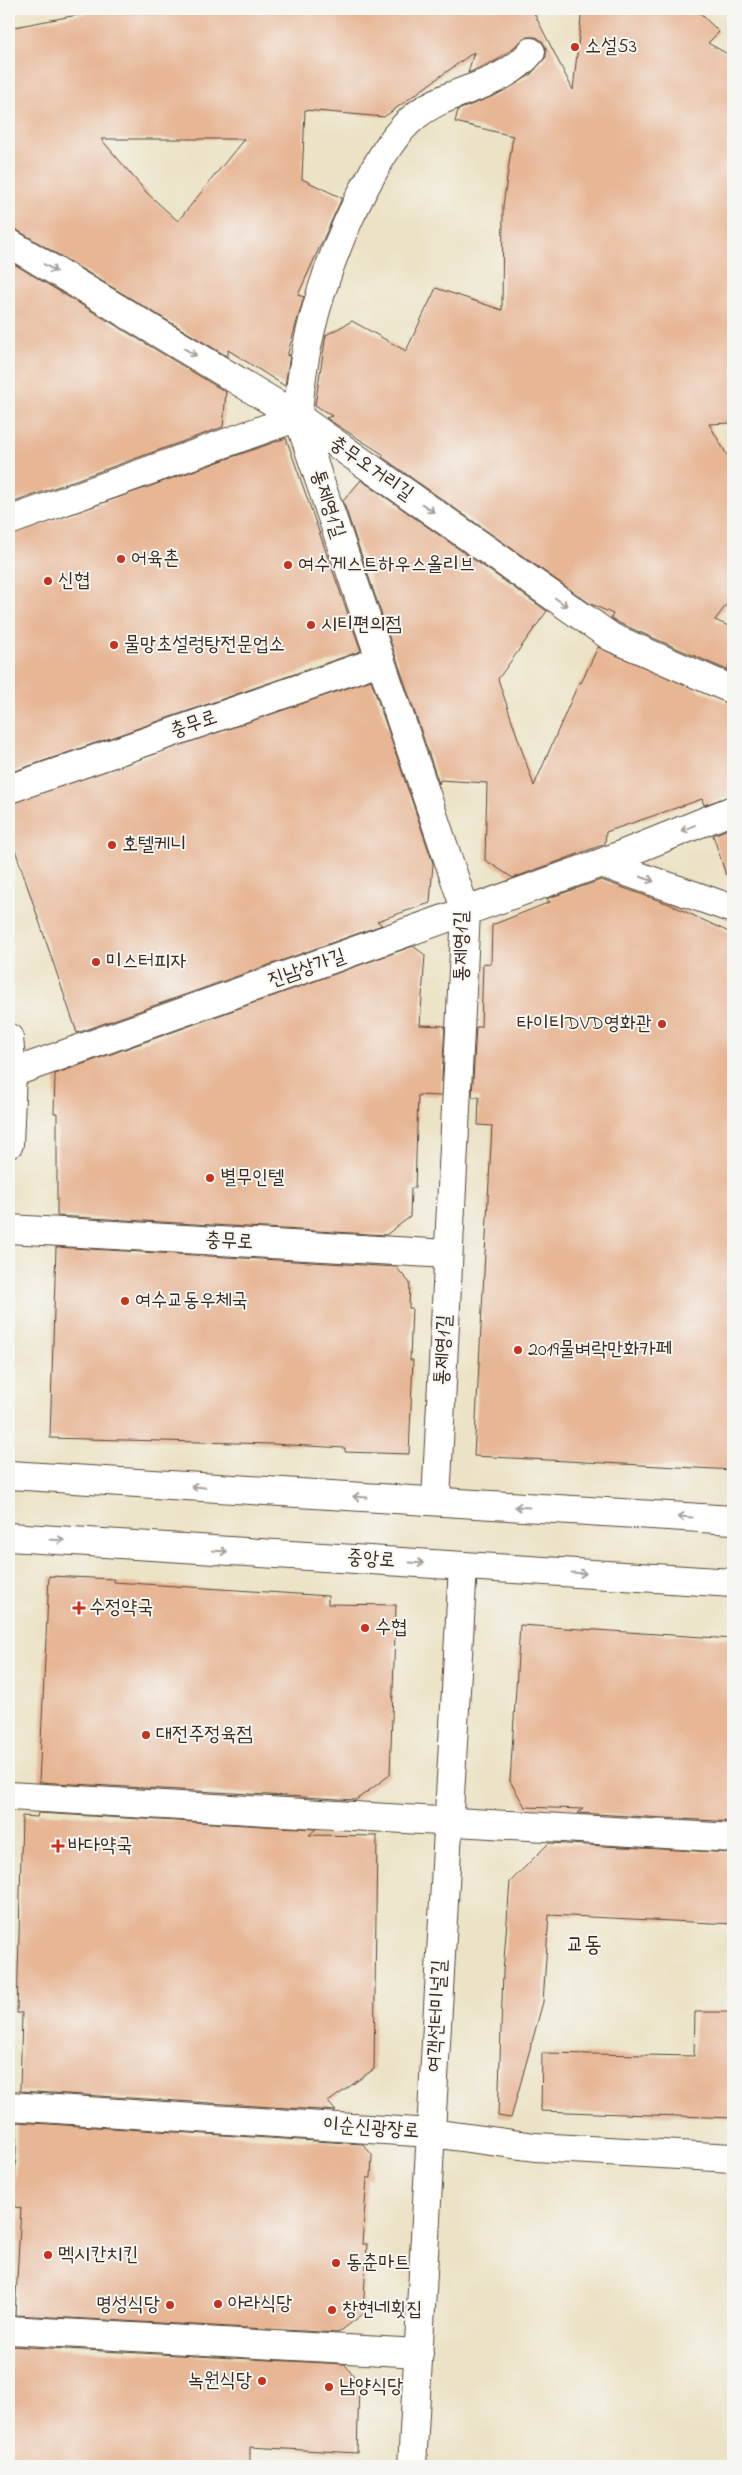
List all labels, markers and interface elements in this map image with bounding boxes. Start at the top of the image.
place label: 소설53 [585,33,637,62]
marker: 소설53 [569,41,581,53]
one-way arrow [43,264,57,274]
one-way arrow [182,347,196,357]
street label: 충무오거리길 [323,429,419,509]
street label: 통제영1길 [302,466,352,542]
one-way arrow [420,503,434,513]
place label: 어육촌 [131,545,179,574]
place label: 여수게스트하우스올리브 [298,551,475,580]
marker: 어육촌 [115,553,127,565]
marker: 여수게스트하우스올리브 [282,559,294,571]
place label: 신협 [58,567,90,596]
marker: 신협 [42,575,54,587]
one-way arrow [553,597,567,607]
place label: 시티편의점 [321,611,401,640]
marker: 시티편의점 [305,619,317,631]
place label: 물망초설렁탕전문업소 [124,631,285,660]
marker: 물망초설렁탕전문업소 [108,639,120,651]
street label: 충무로 [166,703,222,747]
one-way arrow [681,824,696,834]
place label: 호텔케니 [122,831,186,860]
marker: 호텔케니 [106,839,118,851]
one-way arrow [639,875,654,884]
street label: 통제영1길 [448,911,477,981]
street label: 진남상가길 [264,942,350,996]
place label: 미스터피자 [106,948,186,977]
marker: 미스터피자 [90,956,102,968]
place label: 타이티DVD영화관 [517,1010,652,1039]
marker: 타이티DVD영화관 [656,1018,668,1030]
place label: 별무인텔 [220,1164,284,1193]
marker: 별무인텔 [204,1172,216,1184]
street label: 충무로 [204,1226,254,1258]
place label: 여수교동우체국 [135,1287,248,1316]
marker: 여수교동우체국 [119,1295,131,1307]
street label: 통제영1길 [428,1314,460,1386]
place label: 2019물벼락만화카페 [528,1336,672,1365]
marker: 2019물벼락만화카페 [512,1344,524,1356]
one-way arrow [190,1482,206,1491]
one-way arrow [352,1492,368,1501]
one-way arrow [515,1502,531,1511]
one-way arrow [677,1513,693,1522]
one-way arrow [49,1536,65,1545]
street label: 중앙로 [346,1544,396,1576]
one-way arrow [211,1546,227,1555]
one-way arrow [408,1559,424,1568]
one-way arrow [571,1569,587,1578]
place label: 수정약국 [89,1594,153,1623]
marker: 수정약국 [73,1602,85,1614]
place label: 수협 [375,1614,407,1643]
marker: 수협 [359,1622,371,1634]
place label: 대전주정육점 [156,1721,253,1750]
marker: 대전주정육점 [140,1729,152,1741]
place label: 바다약국 [68,1832,132,1861]
marker: 바다약국 [52,1840,64,1852]
district label: 교동 [566,1930,602,1962]
street label: 여객선터미널길 [421,1959,455,2073]
street label: 이순신광장로 [322,2111,420,2147]
place label: 멕시칸치킨 [58,2241,138,2270]
marker: 멕시칸치킨 [42,2249,54,2261]
place label: 동춘마트 [346,2249,410,2278]
marker: 동춘마트 [330,2257,342,2269]
place label: 아라식당 [228,2290,292,2319]
place label: 명성식당 [96,2291,160,2320]
place label: 창현네횟집 [342,2296,422,2325]
marker: 아라식당 [212,2298,224,2310]
marker: 명성식당 [164,2299,176,2311]
marker: 창현네횟집 [326,2304,338,2316]
place label: 녹원식당 [188,2367,252,2396]
place label: 남양식당 [339,2373,403,2402]
marker: 녹원식당 [256,2375,268,2387]
marker: 남양식당 [323,2381,335,2393]

